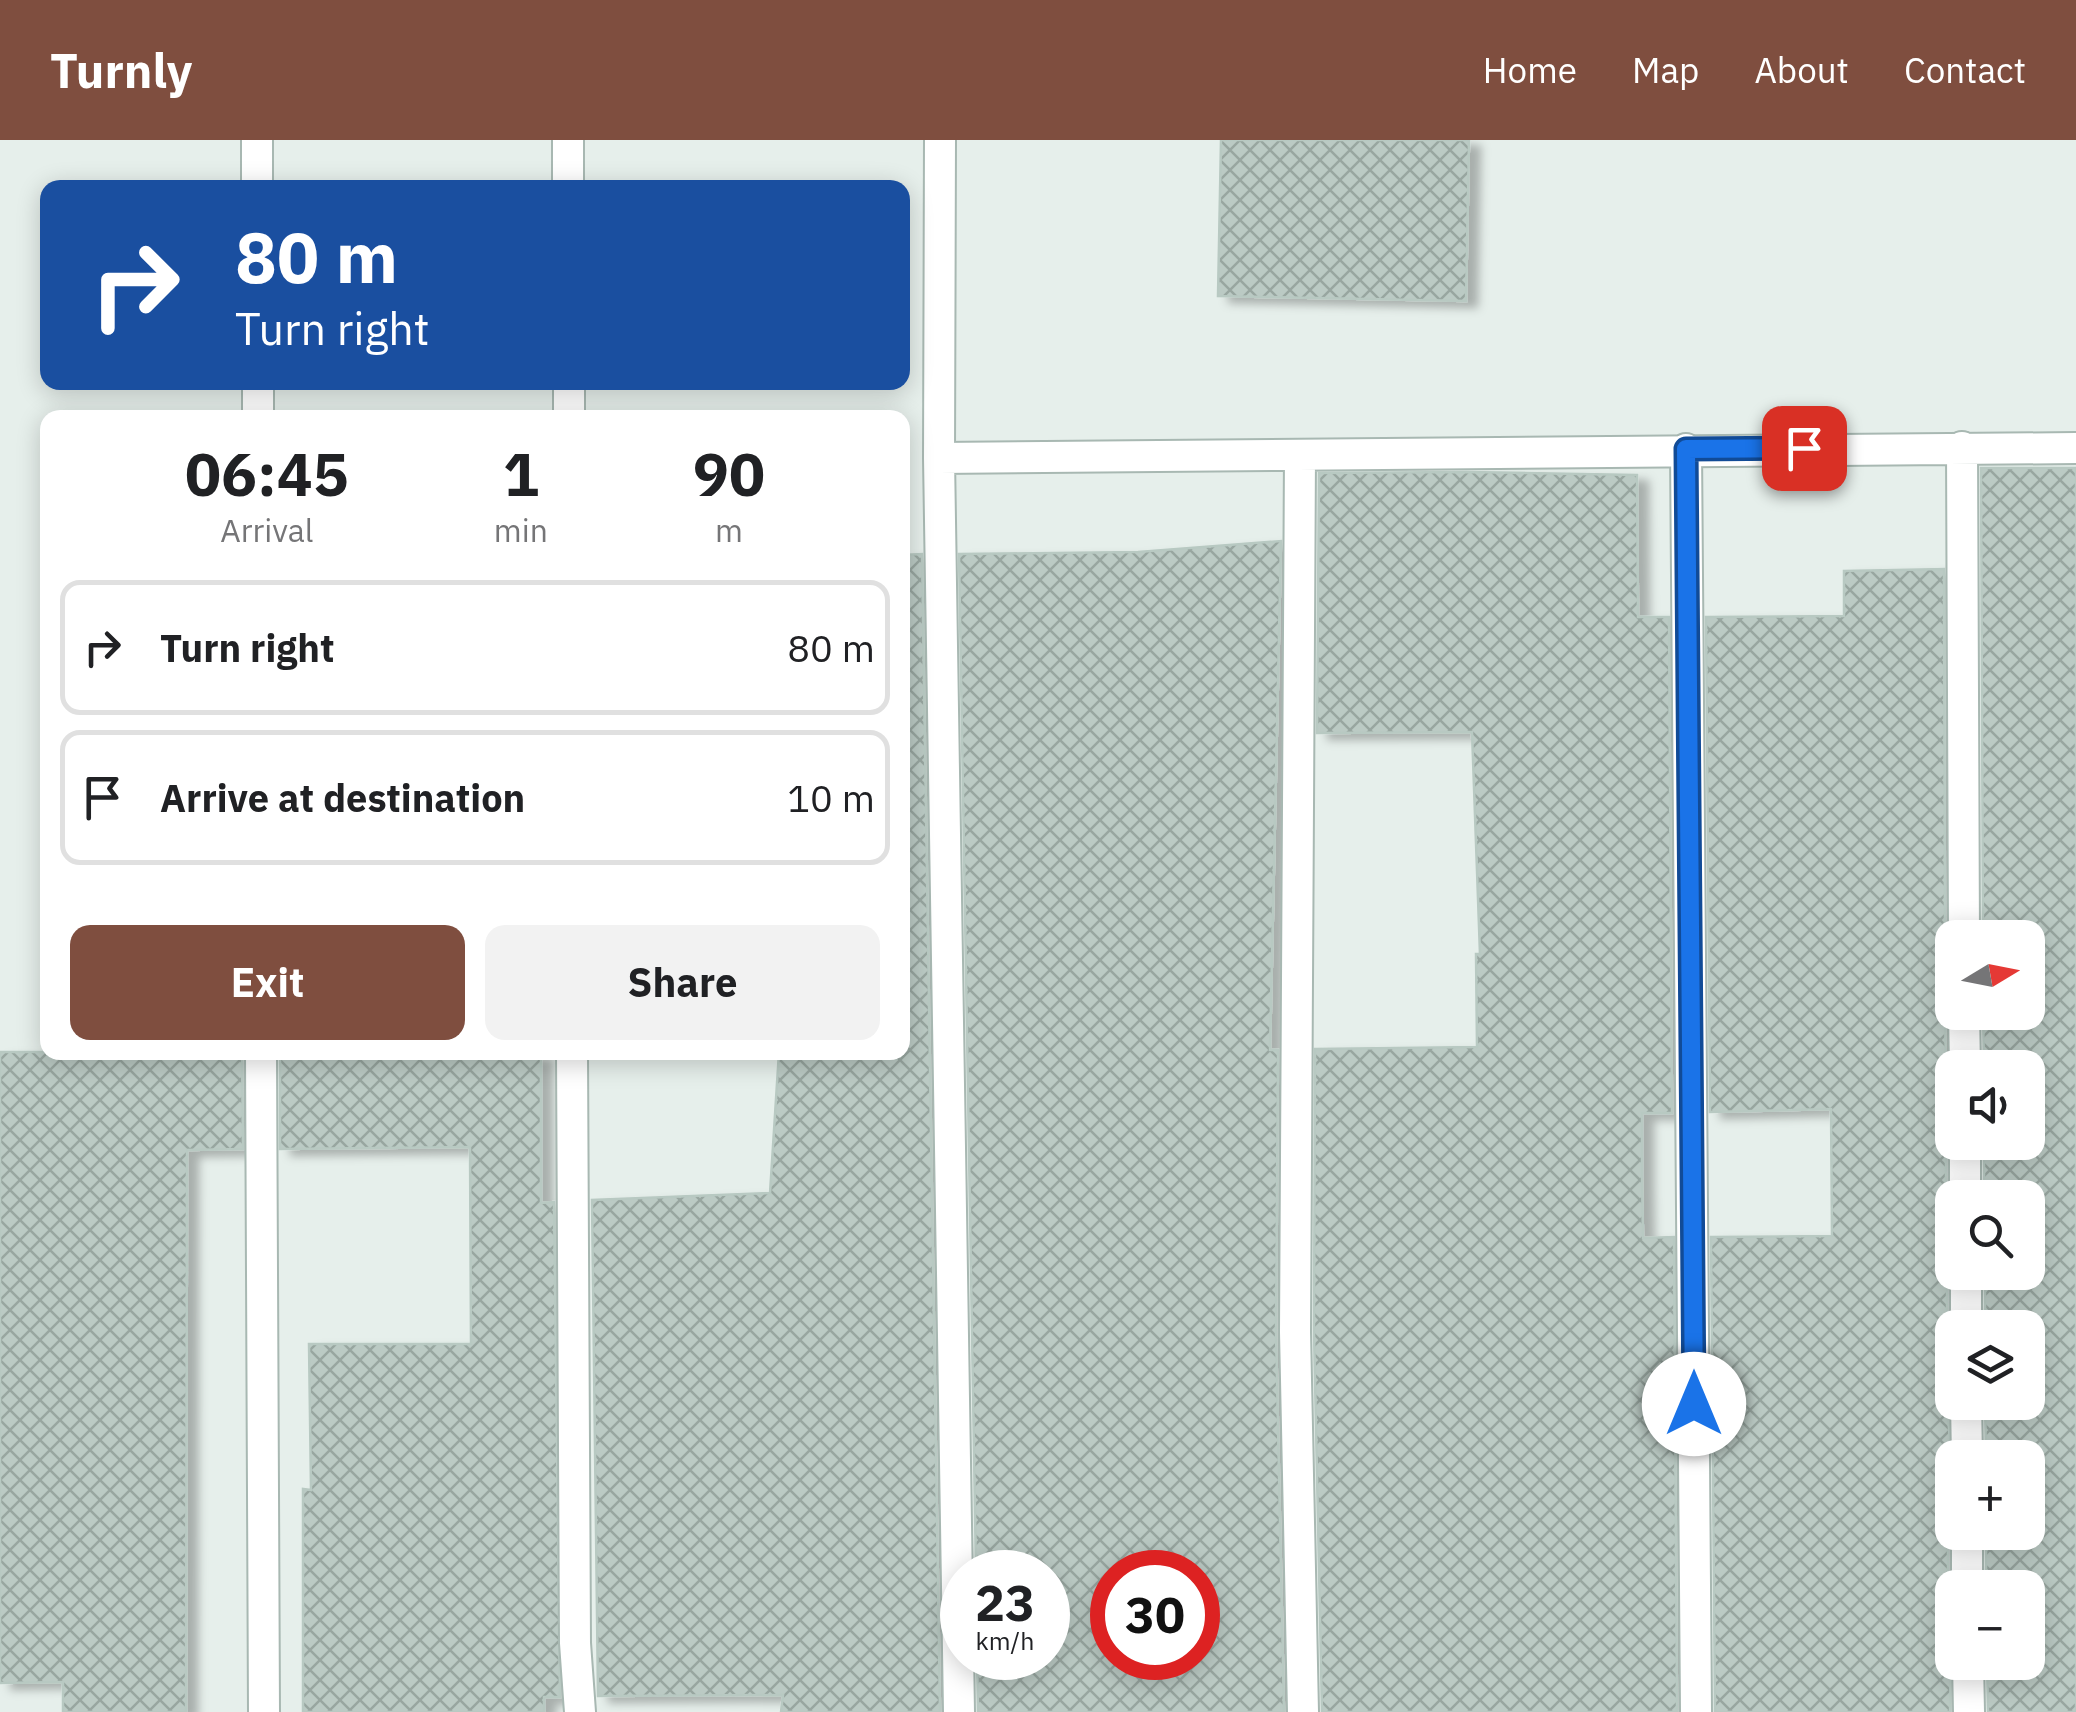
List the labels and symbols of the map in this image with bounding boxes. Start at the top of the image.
pin [1762,406,1847,491]
north arrow [1935,920,2045,1030]
position arrow [1642,1352,1746,1456]
speed limit sign: 30 [1090,1550,1220,1680]

